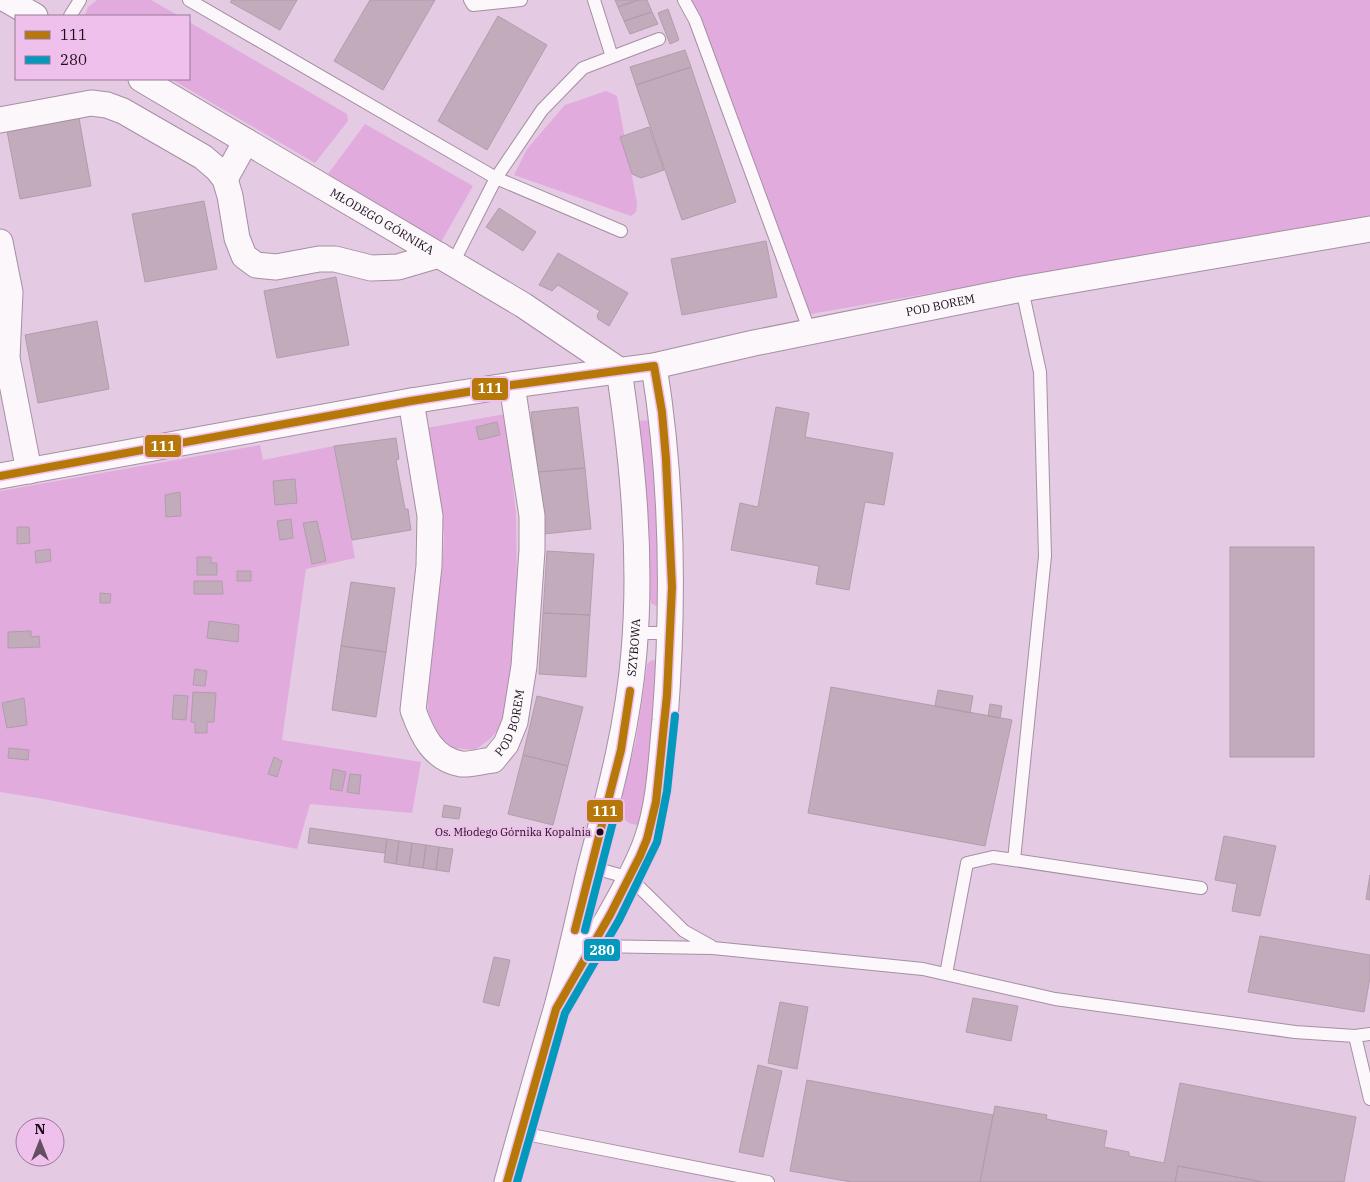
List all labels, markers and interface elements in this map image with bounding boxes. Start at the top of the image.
legend [15,15,190,80]
text: 111 [60,25,87,44]
text: 280 [60,50,87,69]
street label: MŁODEGO GÓRNIKA [328,185,438,258]
street label: POD BOREM [904,291,976,319]
line badge: 111 [471,377,509,401]
text: 111 [477,379,503,397]
line badge: 111 [144,434,182,458]
text: 111 [150,437,176,455]
street label: SZYBOWA [624,617,643,677]
street label: POD BOREM [491,688,527,759]
line badge: 111 [586,799,624,823]
text: 111 [592,802,618,820]
place label: Os. Młodego Górnika Kopalnia [435,825,591,839]
marker: Os. Młodego Górnika Kopalnia [595,827,605,837]
line badge: 280 [583,938,621,962]
text: 280 [589,941,615,959]
north arrow [15,1117,65,1167]
text: N [34,1120,46,1138]

